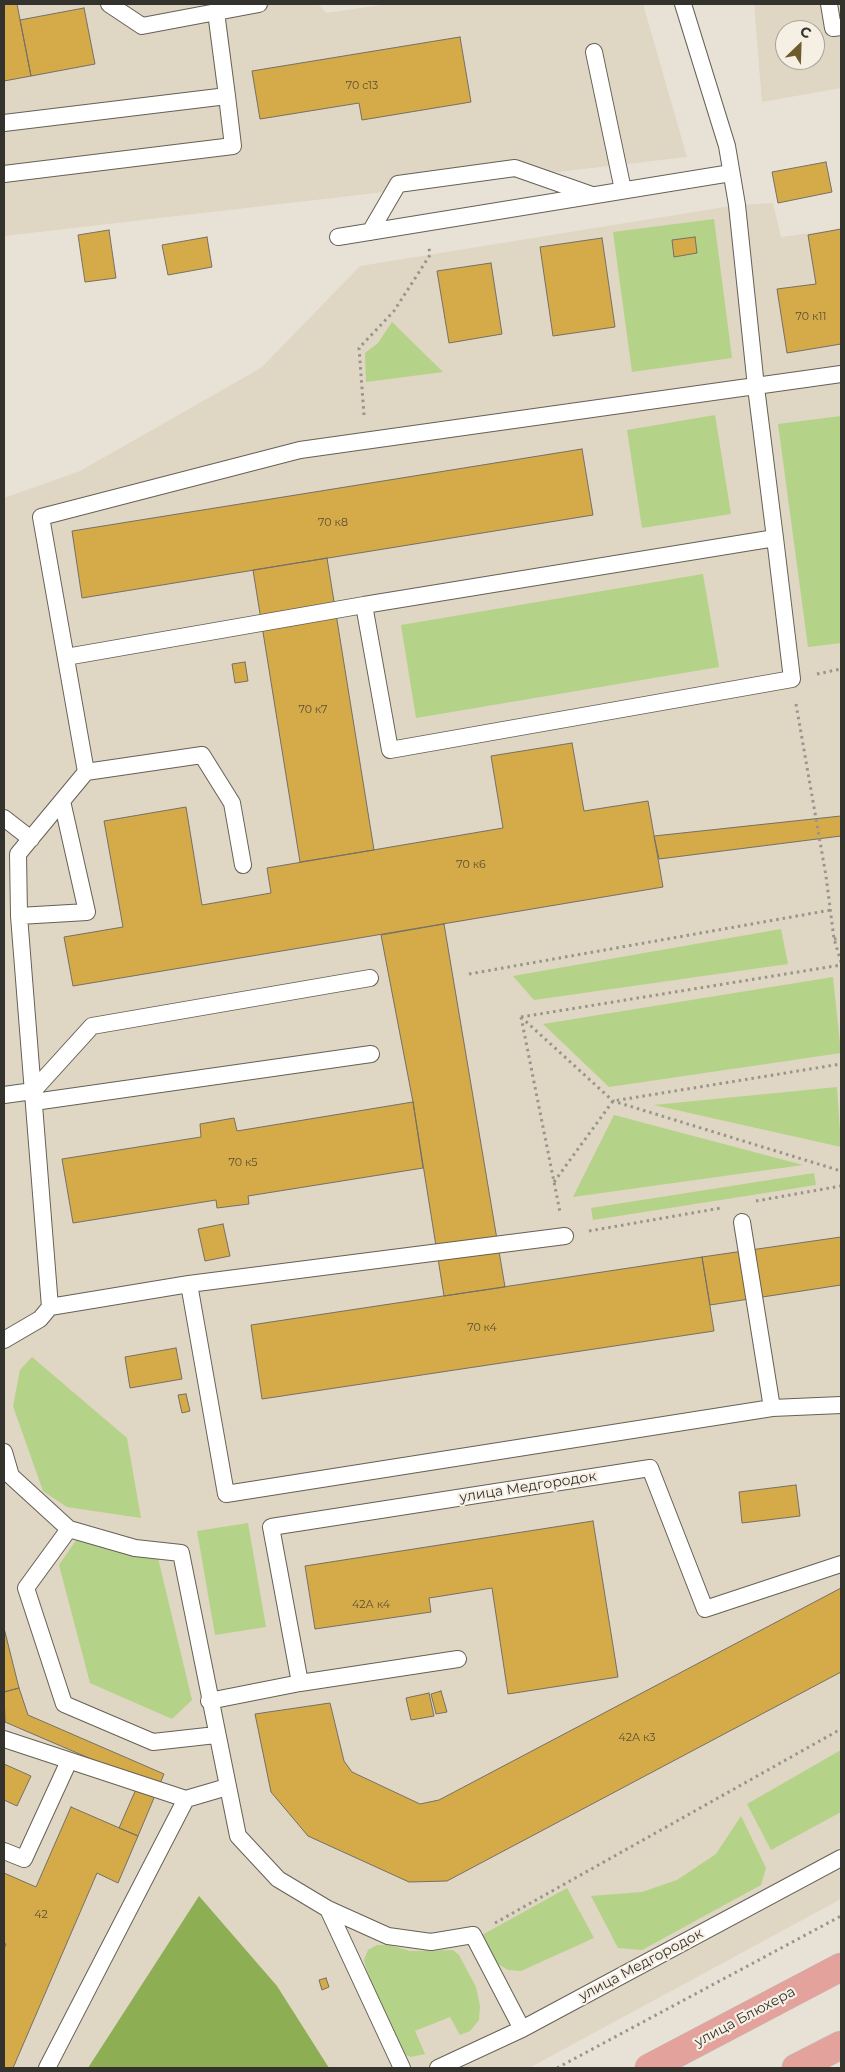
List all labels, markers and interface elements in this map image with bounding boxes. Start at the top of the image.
north arrow [775,20,825,70]
text: С [797,22,814,42]
house number: 70 c13 [346,79,378,93]
house number: 70 к11 [796,310,826,324]
house number: 70 к8 [318,516,348,530]
house number: 70 к7 [298,703,328,717]
house number: 70 к6 [456,858,486,872]
house number: 70 к5 [228,1156,258,1170]
house number: 70 к4 [467,1321,497,1335]
street label: улица Медгородок [458,1468,598,1506]
house number: 42А к4 [352,1598,390,1612]
house number: 42А к3 [618,1731,656,1745]
house number: 42 [34,1908,48,1922]
street label: улица Медгородок [576,1925,706,2005]
street label: улица Блюхера [692,1983,798,2051]

